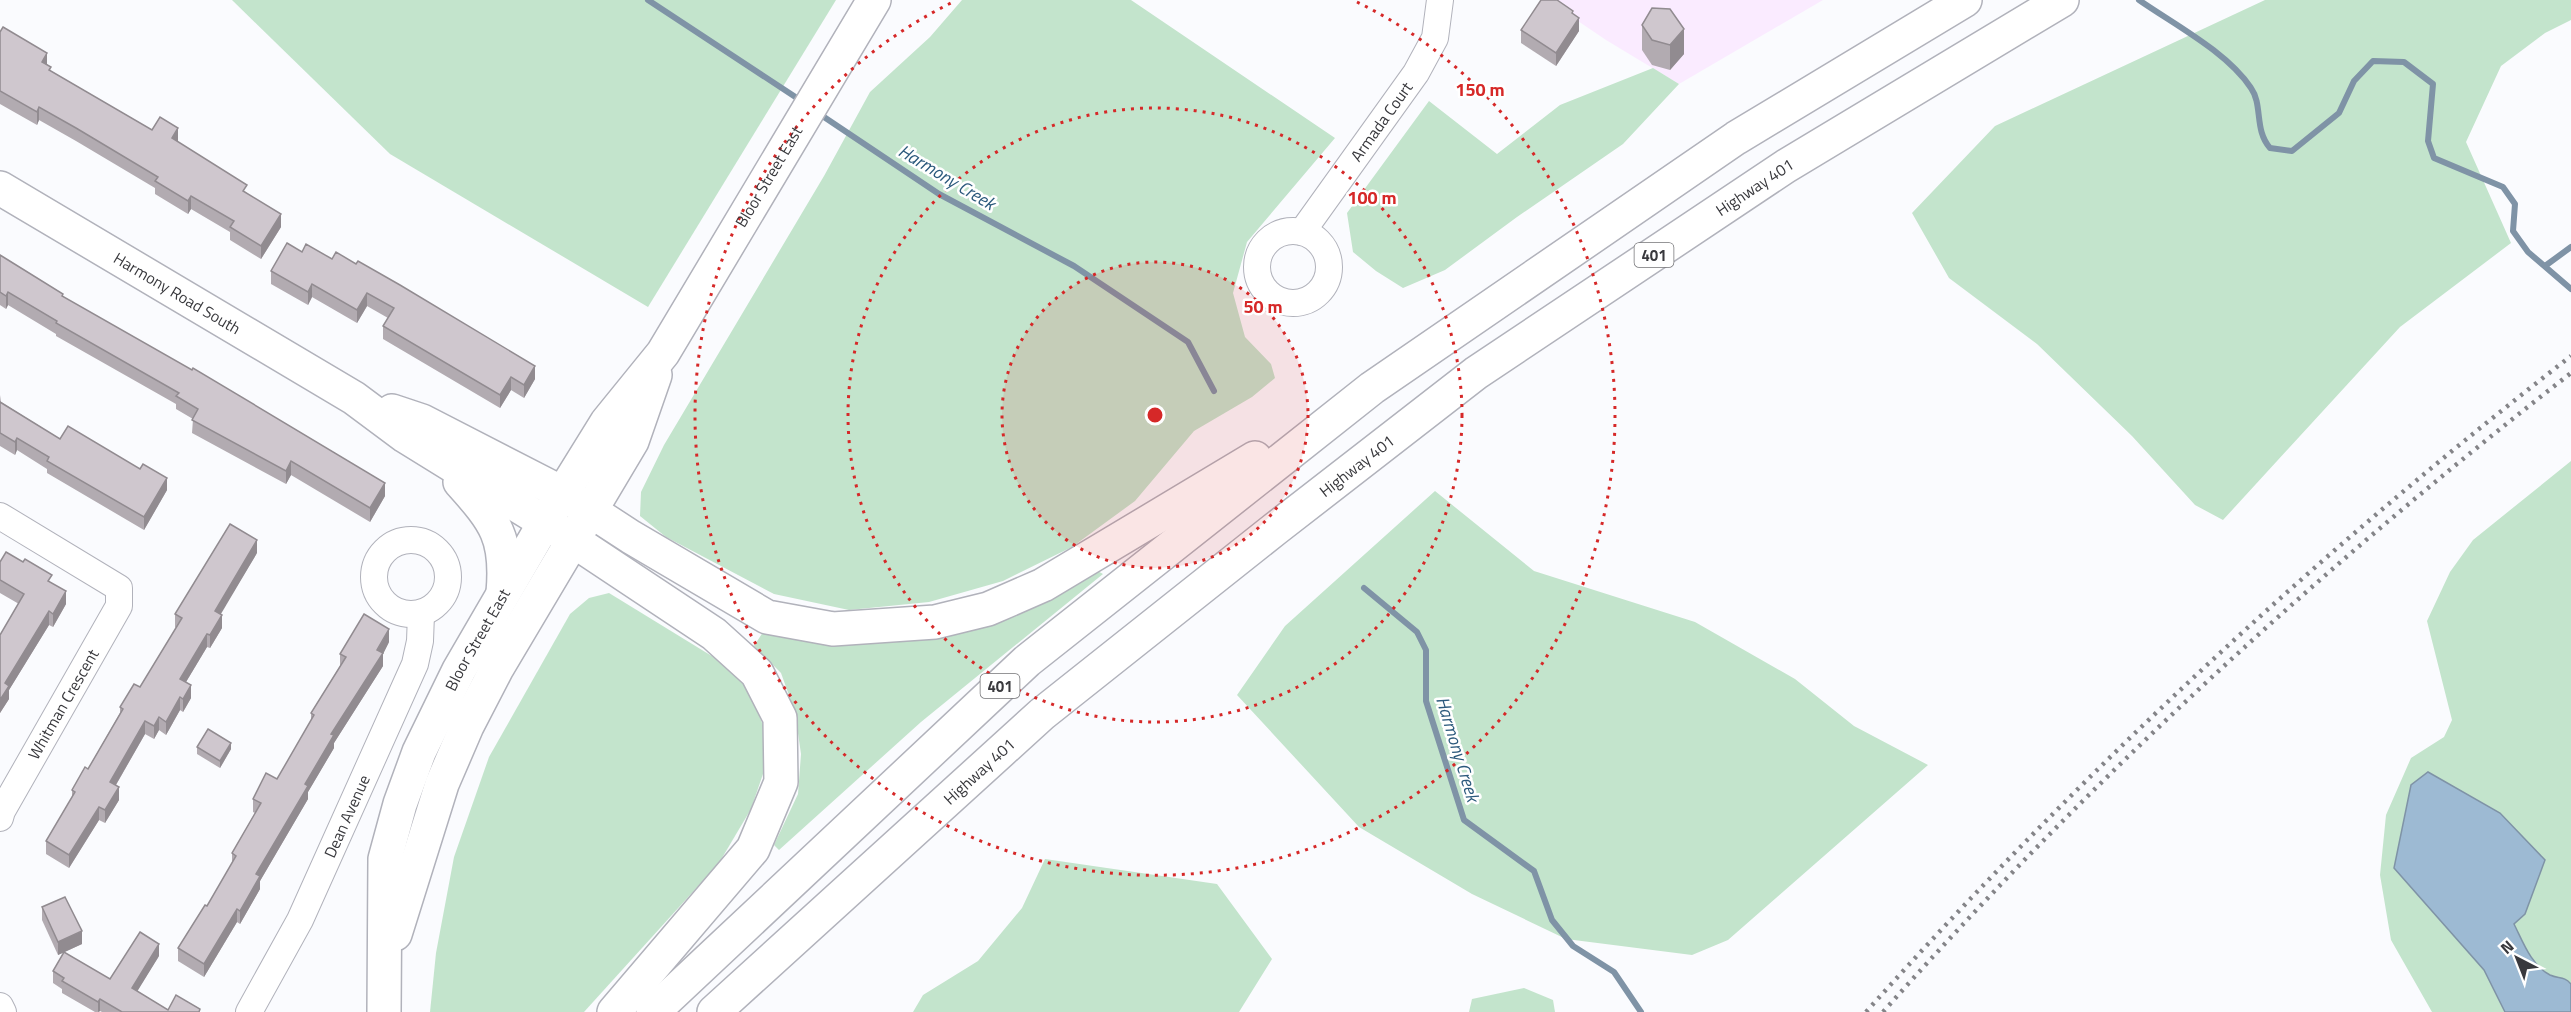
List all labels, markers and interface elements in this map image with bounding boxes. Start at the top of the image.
street label: Armada Court [1344,76,1418,166]
text: 150 m [1455,76,1505,103]
street label: Bloor Street East [729,121,808,232]
water label: Harmony Creek [893,137,1002,218]
street label: Highway 401 [1711,152,1798,222]
text: 100 m [1347,184,1397,211]
road number: 401 [1634,243,1674,267]
street label: Harmony Road South [109,246,245,340]
text: 50 m [1243,293,1283,320]
centre of rings [1145,405,1165,425]
street label: Highway 401 [1314,429,1399,503]
street label: Bloor Street East [439,584,516,695]
street label: Whitman Crescent [22,644,105,764]
road number: 401 [980,674,1020,698]
water label: Harmony Creek [1429,693,1487,807]
street label: Highway 401 [938,732,1020,810]
street label: Dean Avenue [318,771,376,862]
north arrow [2487,928,2547,988]
text: N [2495,934,2519,959]

